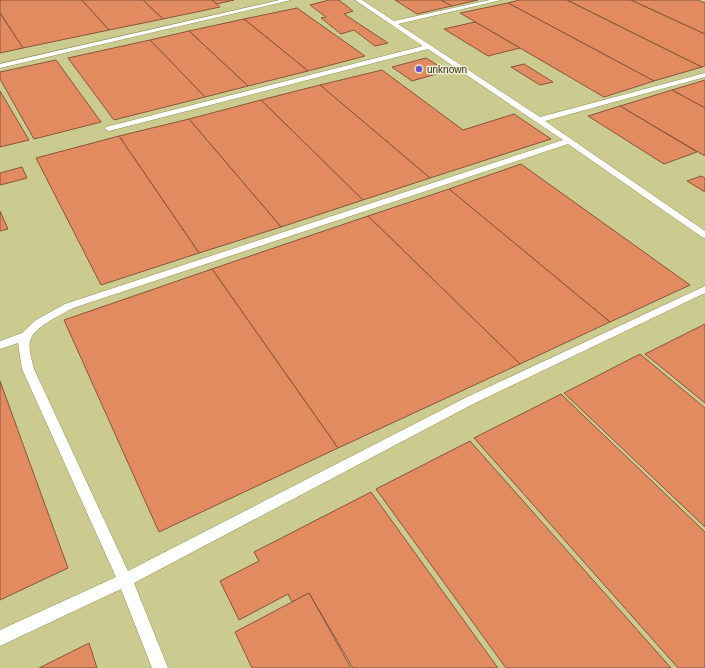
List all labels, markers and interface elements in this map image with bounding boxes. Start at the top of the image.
marker: unknown [414,64,424,74]
place label: unknown [427,64,467,75]

